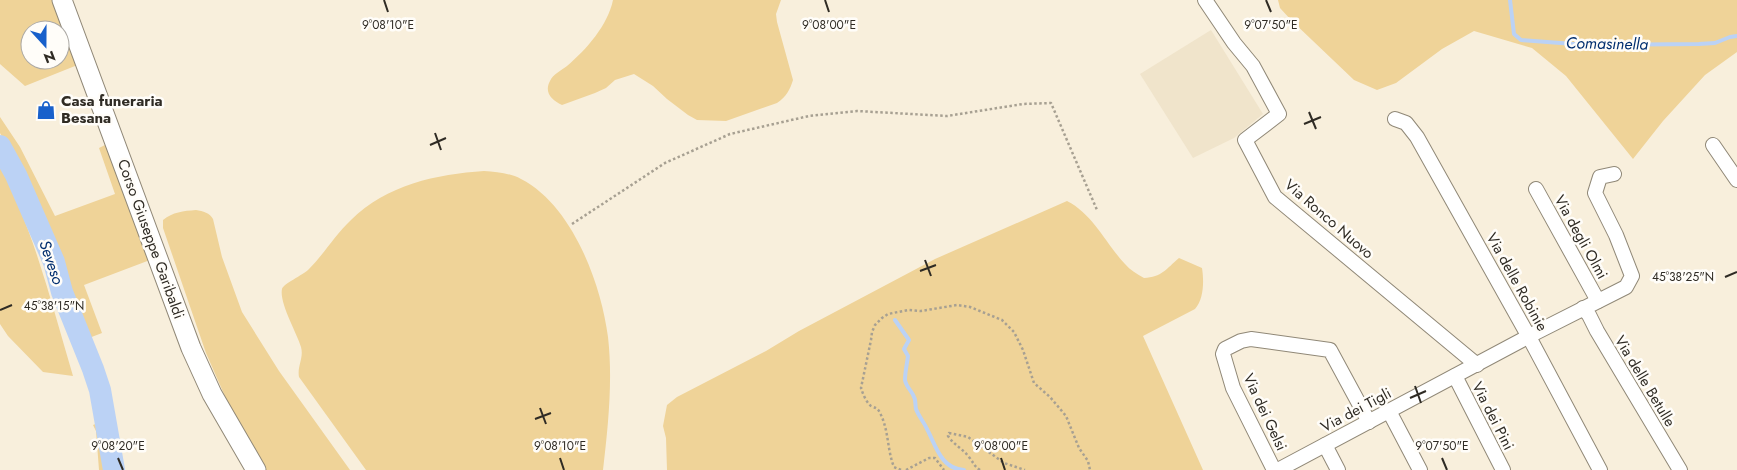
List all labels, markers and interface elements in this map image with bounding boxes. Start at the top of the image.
text: 9°08'10"E [362,16,414,34]
text: 9°08'00"E [802,16,856,34]
text: 9°07'50"E [1244,16,1298,34]
north arrow [20,20,70,70]
water label: Comasinella [1566,31,1649,56]
text: N [41,46,58,68]
place label: Casa funeraria Besana [61,90,163,129]
shop icon: Casa funeraria Besana [35,99,57,121]
street label: Corso Giuseppe Garibaldi [112,156,190,322]
street label: Via Ronco Nuovo [1280,174,1378,264]
street label: Via degli Olmi [1549,191,1613,283]
street label: Via delle Robinie [1481,229,1553,335]
water label: Seveso [33,237,70,288]
text: 45°38'25"N [1652,268,1714,286]
text: 45°38'15"N [24,297,84,315]
street label: Via delle Betulle [1609,331,1681,431]
street label: Via dei Gelsi [1238,370,1292,454]
street label: Via dei Pini [1466,378,1520,454]
street label: Via dei Tigli [1317,382,1395,438]
text: 9°08'20"E [91,437,145,455]
text: 9°08'10"E [534,437,586,455]
text: 9°08'00"E [974,437,1028,455]
text: 9°07'50"E [1415,437,1469,455]

